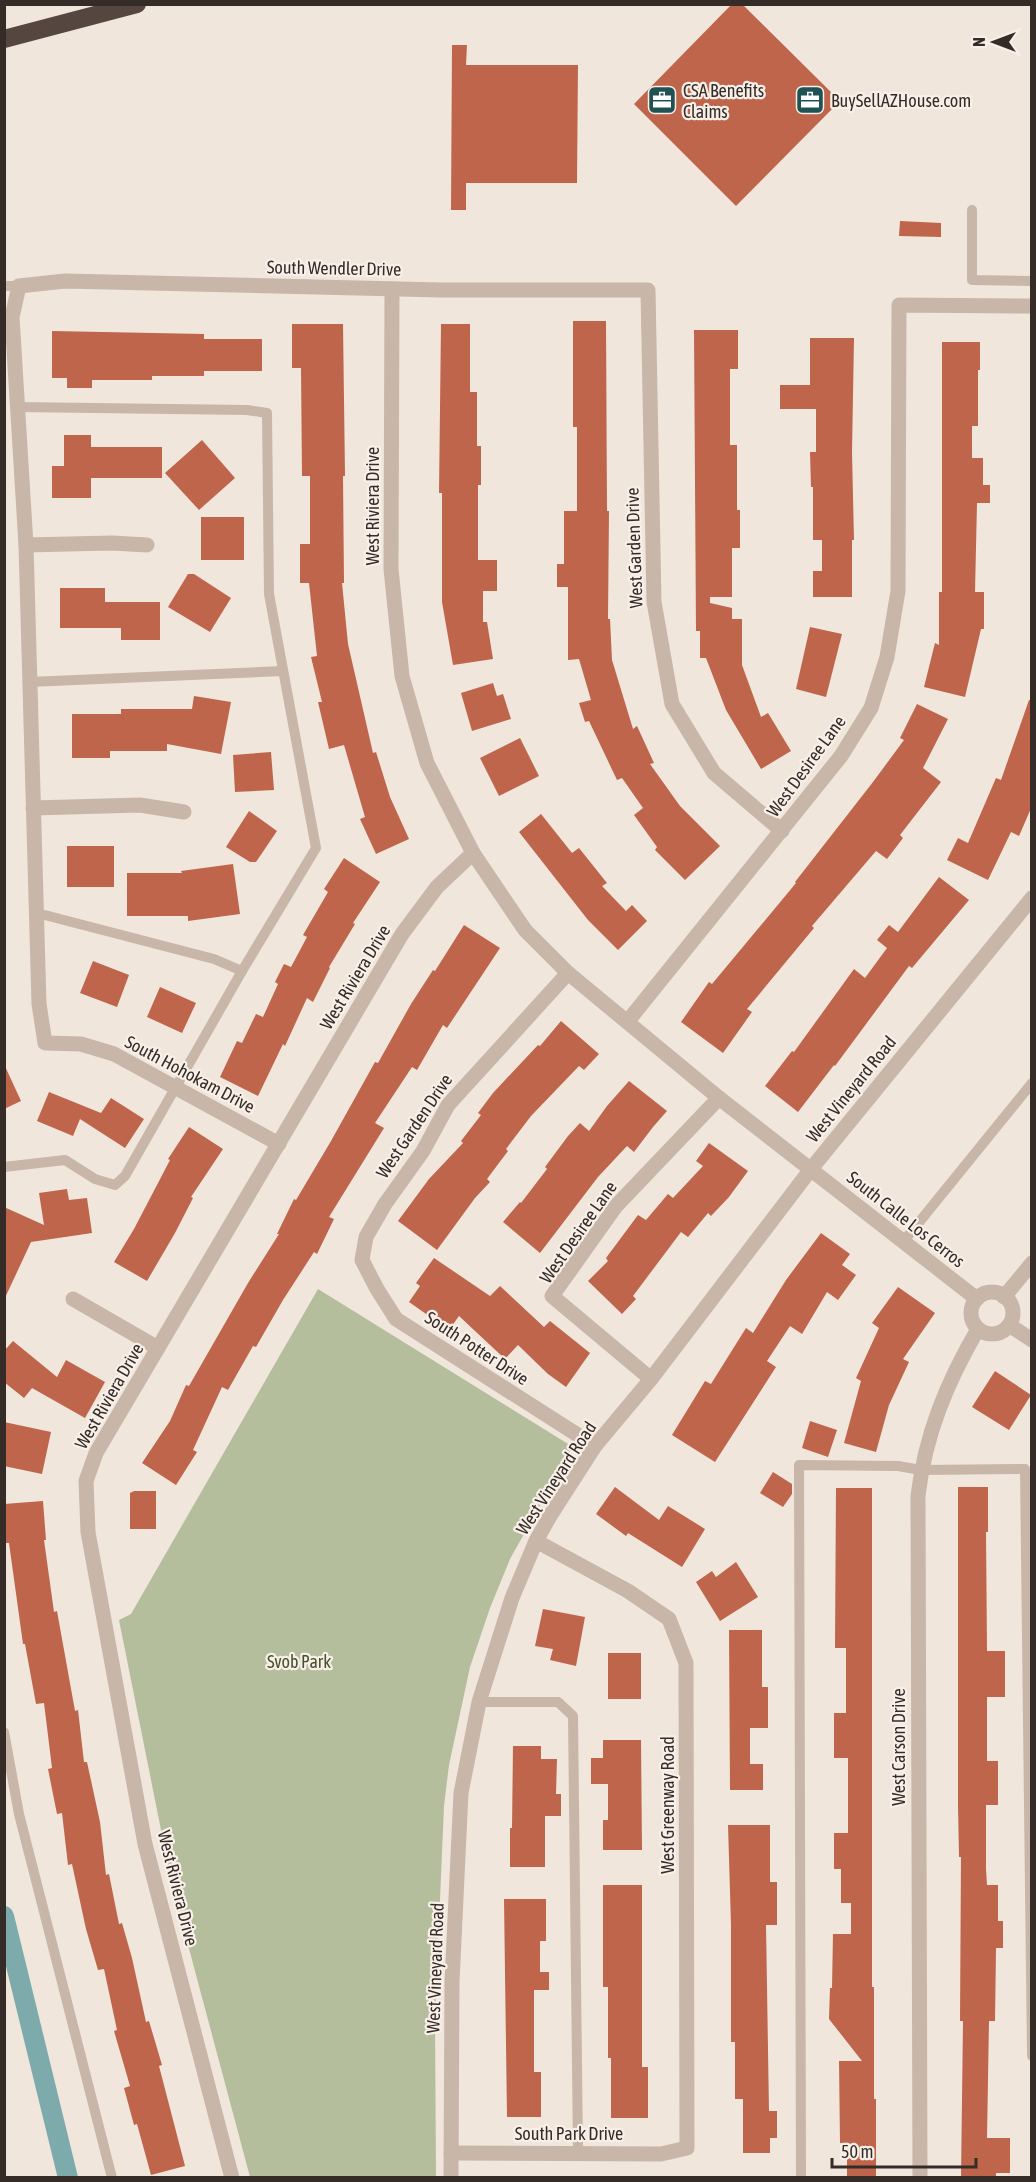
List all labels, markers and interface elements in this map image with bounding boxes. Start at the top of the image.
north arrow [964,12,1024,72]
text: N [970,37,988,47]
place label: CSA Benefits Claims [683,80,764,122]
office icon: CSA Benefits Claims [646,84,678,116]
office icon: BuySellAZHouse.com [794,84,826,116]
place label: BuySellAZHouse.com [831,90,971,111]
street label: South Wendler Drive [267,256,401,280]
street label: West Riviera Drive [362,447,383,565]
street label: West Garden Drive [621,487,647,609]
street label: West Desiree Lane [762,711,850,821]
street label: West Riviera Drive [316,921,394,1033]
street label: South Hohokam Drive [122,1031,258,1117]
street label: West Vineyard Road [802,1032,900,1146]
street label: West Garden Drive [372,1070,456,1182]
street label: South Calle Los Cerros [843,1167,969,1271]
street label: West Desiree Lane [535,1177,621,1287]
street label: South Potter Drive [421,1307,533,1389]
street label: West Riviera Drive [70,1340,148,1452]
street label: West Vineyard Road [512,1417,600,1539]
park label: Svob Park [267,1651,331,1672]
street label: West Carson Drive [888,1688,909,1806]
street label: West Greenway Road [657,1736,678,1874]
street label: West Riviera Drive [154,1828,202,1948]
street label: West Vineyard Road [422,1902,448,2034]
street label: South Park Drive [515,2123,623,2144]
scale bar [832,2131,976,2169]
text: 50 m [841,2141,873,2162]

